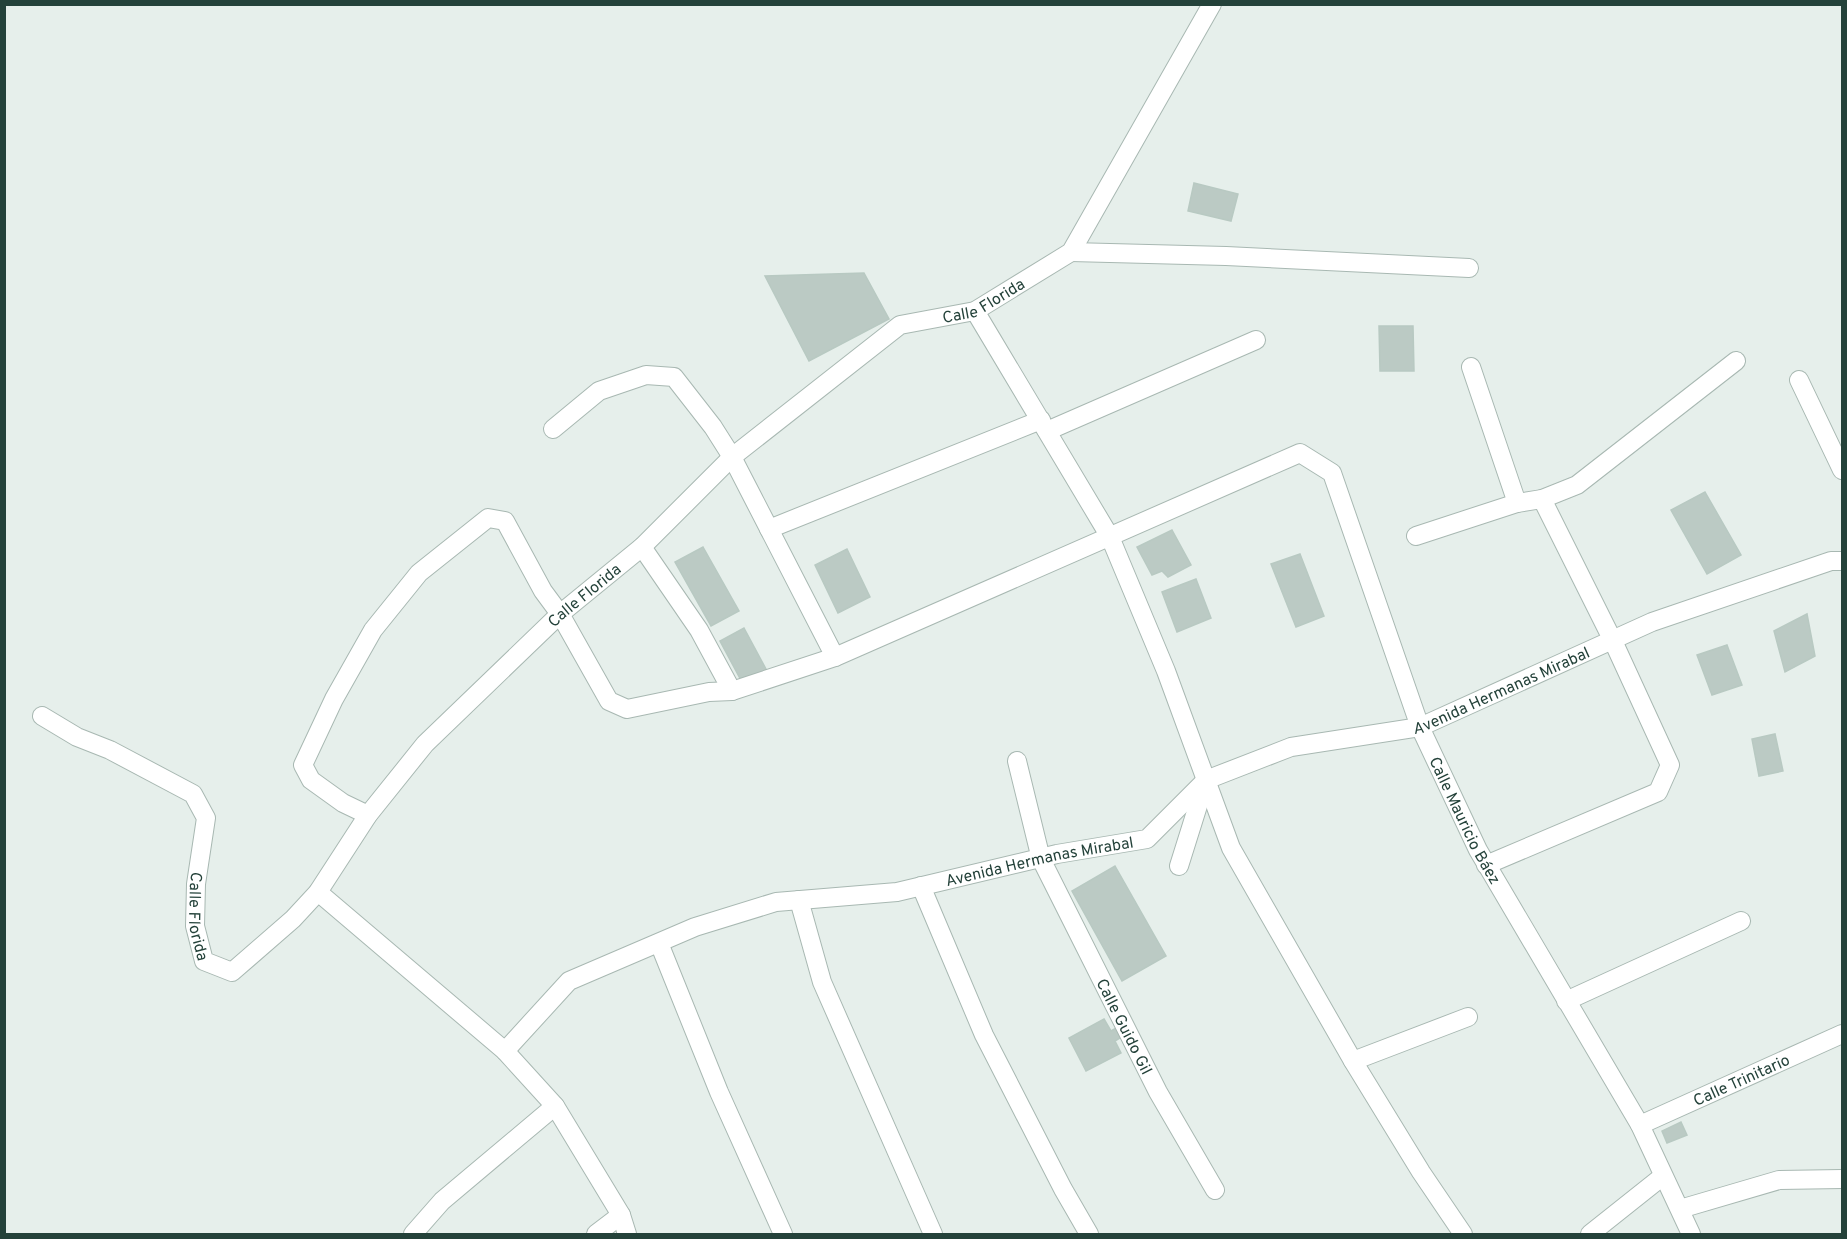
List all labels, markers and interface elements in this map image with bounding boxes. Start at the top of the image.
street label: Calle Florida [941,275,1029,329]
street label: Calle Florida [544,560,626,632]
street label: Avenida Hermanas Mirabal [1412,643,1593,740]
street label: Calle Mauricio Báez [1423,754,1504,888]
street label: Avenida Hermanas Mirabal [944,833,1135,892]
street label: Calle Florida [183,870,212,963]
street label: Calle Guido Gil [1091,976,1156,1078]
street label: Calle Trinitario [1691,1051,1794,1112]

